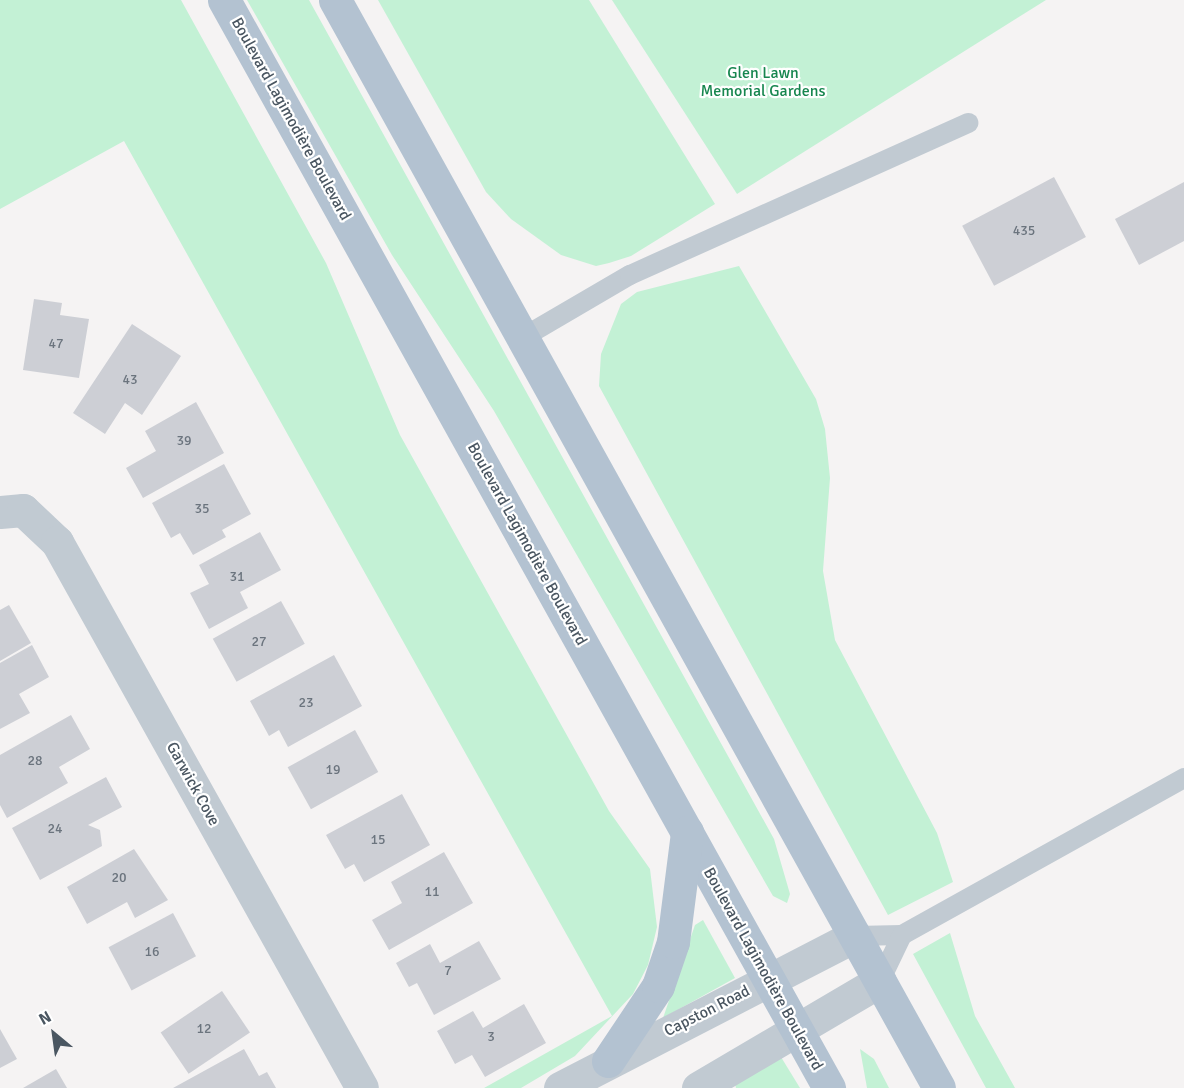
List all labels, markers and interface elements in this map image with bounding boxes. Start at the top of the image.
street label: Boulevard Lagimodière Boulevard [227,14,355,224]
park label: Glen Lawn Memorial Gardens [700,63,826,101]
house number: 435 [1013,223,1035,239]
house number: 47 [48,336,64,352]
house number: 43 [122,372,138,388]
house number: 39 [176,433,192,449]
street label: Boulevard Lagimodière Boulevard [463,439,591,649]
house number: 35 [194,501,210,517]
house number: 31 [229,569,245,585]
house number: 27 [251,634,267,650]
house number: 23 [298,695,314,711]
street label: Garwick Cove [162,739,224,829]
house number: 28 [27,753,43,769]
house number: 19 [325,762,341,778]
house number: 24 [47,821,63,837]
house number: 15 [370,832,386,848]
street label: Boulevard Lagimodière Boulevard [699,864,827,1074]
house number: 20 [111,870,127,886]
house number: 11 [424,884,440,900]
house number: 16 [144,944,160,960]
house number: 7 [444,963,452,979]
street label: Capston Road [661,981,753,1041]
north arrow [24,1004,84,1064]
text: N [36,1007,55,1030]
house number: 12 [196,1021,212,1037]
house number: 3 [487,1029,495,1045]

